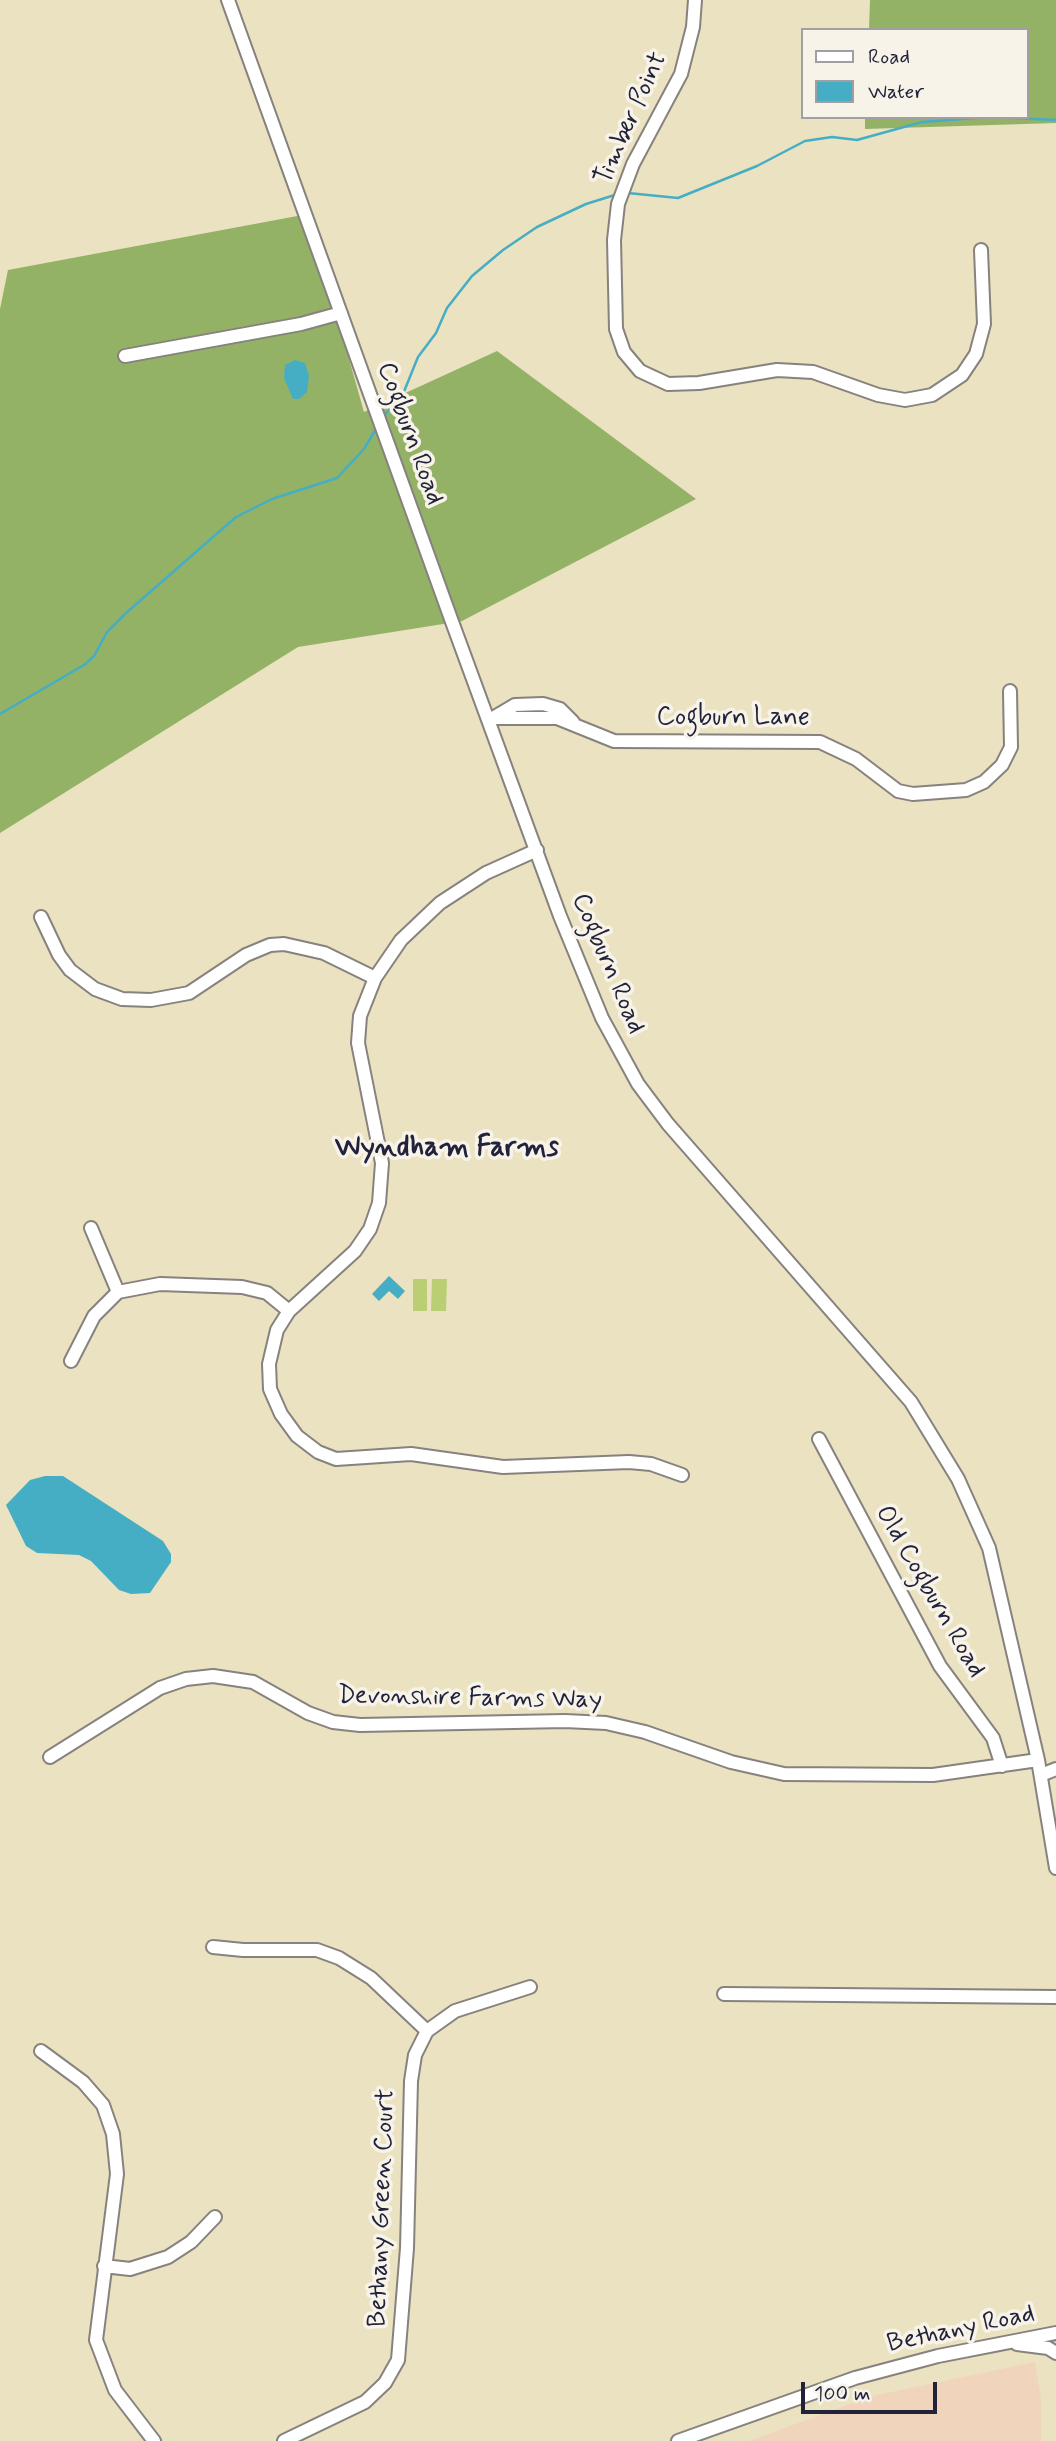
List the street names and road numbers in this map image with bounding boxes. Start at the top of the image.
street label: Timber Point [589,48,675,190]
street label: Cogburn Road [369,358,449,510]
street label: Cogburn Lane [656,703,810,735]
street label: Cogburn Road [563,889,651,1039]
street label: Old Cogburn Road [867,1500,991,1684]
street label: Devonshire Farms Way [338,1681,602,1717]
street label: Bethany Green Court [363,2088,403,2328]
street label: Bethany Road [884,2299,1038,2361]

